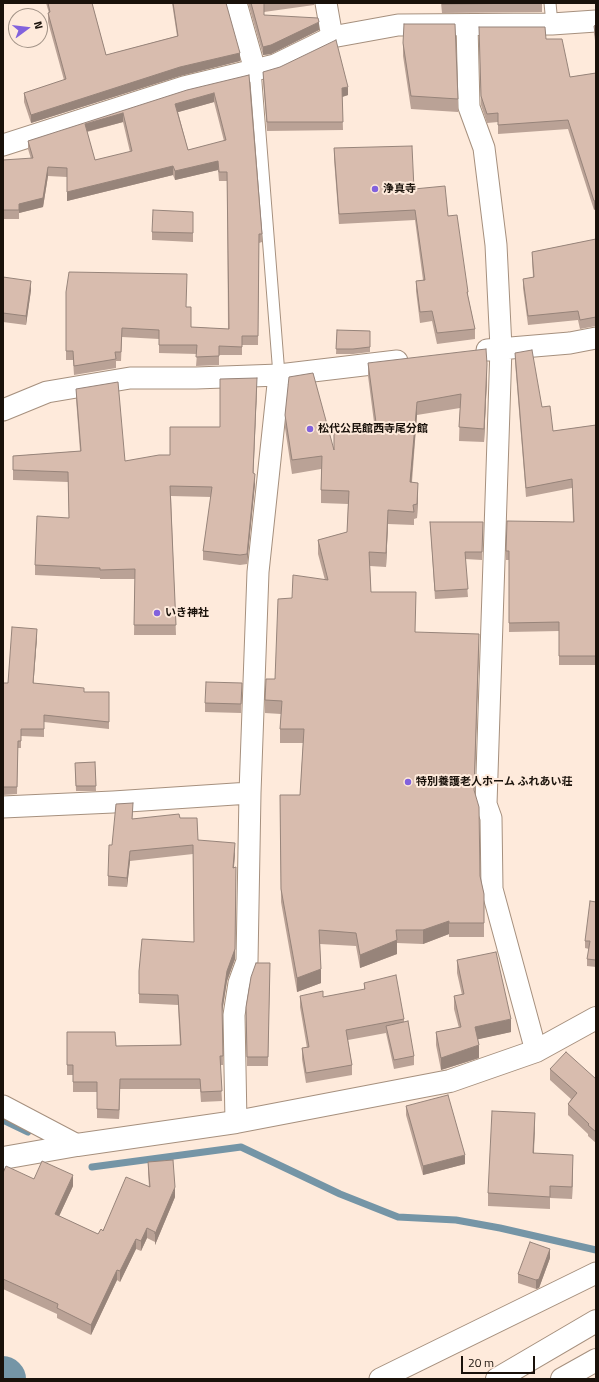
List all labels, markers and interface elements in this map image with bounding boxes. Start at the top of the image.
north arrow [8,8,48,48]
text: N [30,19,47,31]
place label: 浄真寺 [383,182,416,196]
marker: 浄真寺 [370,184,380,194]
place label: 松代公民館西寺尾分館 [318,422,428,436]
marker: 松代公民館西寺尾分館 [305,424,315,434]
place label: いき神社 [165,606,209,620]
marker: いき神社 [152,608,162,618]
place label: 特別養護老人ホーム ふれあい荘 [416,775,572,789]
marker: 特別養護老人ホーム ふれあい荘 [403,777,413,787]
scale bar [463,1348,537,1374]
text: 20 m [468,1353,494,1372]

